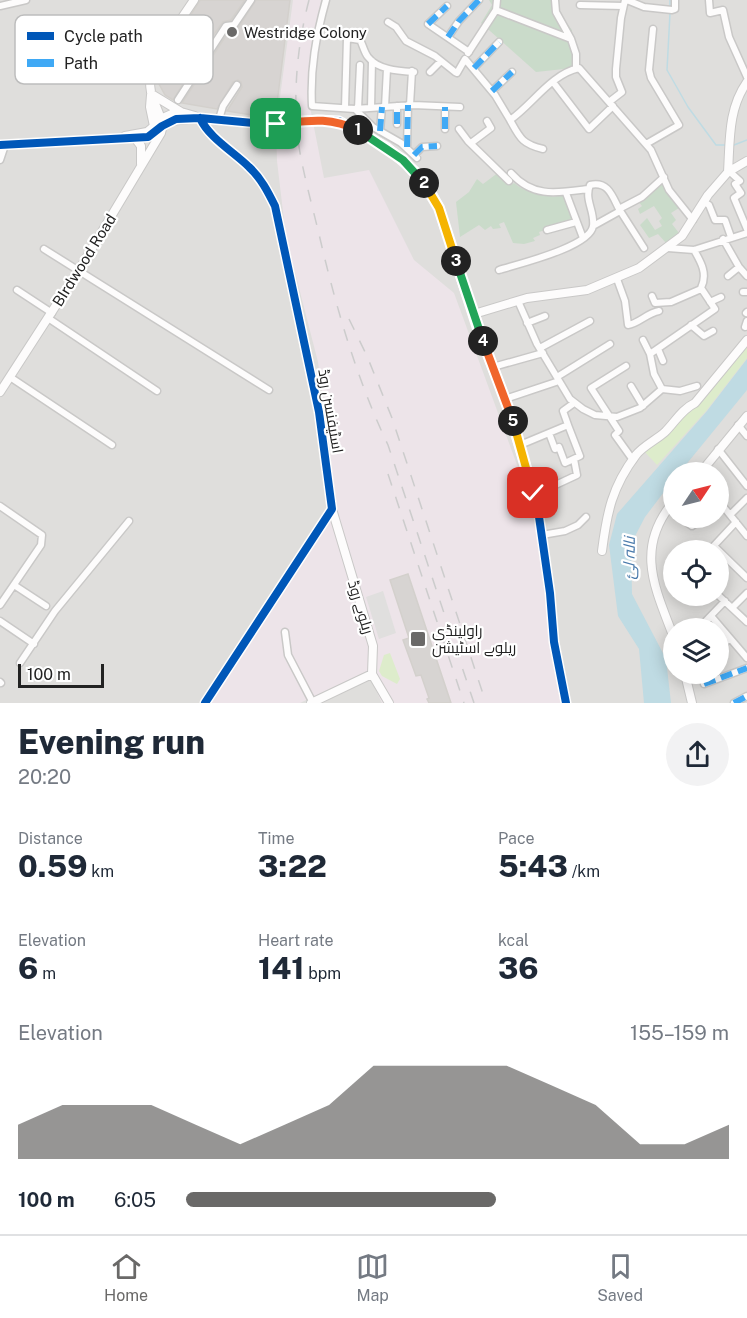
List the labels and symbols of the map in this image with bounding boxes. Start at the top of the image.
legend [15,15,213,84]
place label: Westridge Colony [244,24,367,41]
marker: Westridge Colony [225,25,239,39]
text: Cycle path [64,27,143,46]
text: Path [64,54,98,73]
pin [250,98,301,149]
pin: 1 [343,115,373,145]
pin: 2 [409,168,439,198]
street label: BIrdwood Road [49,211,119,309]
pin: 3 [441,246,471,276]
pin: 4 [468,326,498,356]
street label: اسٹیفنسن روڈ [313,367,347,455]
pin: 5 [498,406,528,436]
north arrow [663,462,729,528]
pin [507,467,558,518]
water label: نالہ لئ [619,535,639,580]
street label: ریلوے روڈ [344,578,377,636]
place label: راولپنڈی ریلوے اسٹیشن [432,622,516,658]
marker: راولپنڈی ریلوے اسٹیشن [409,630,427,648]
scale bar [18,661,104,688]

